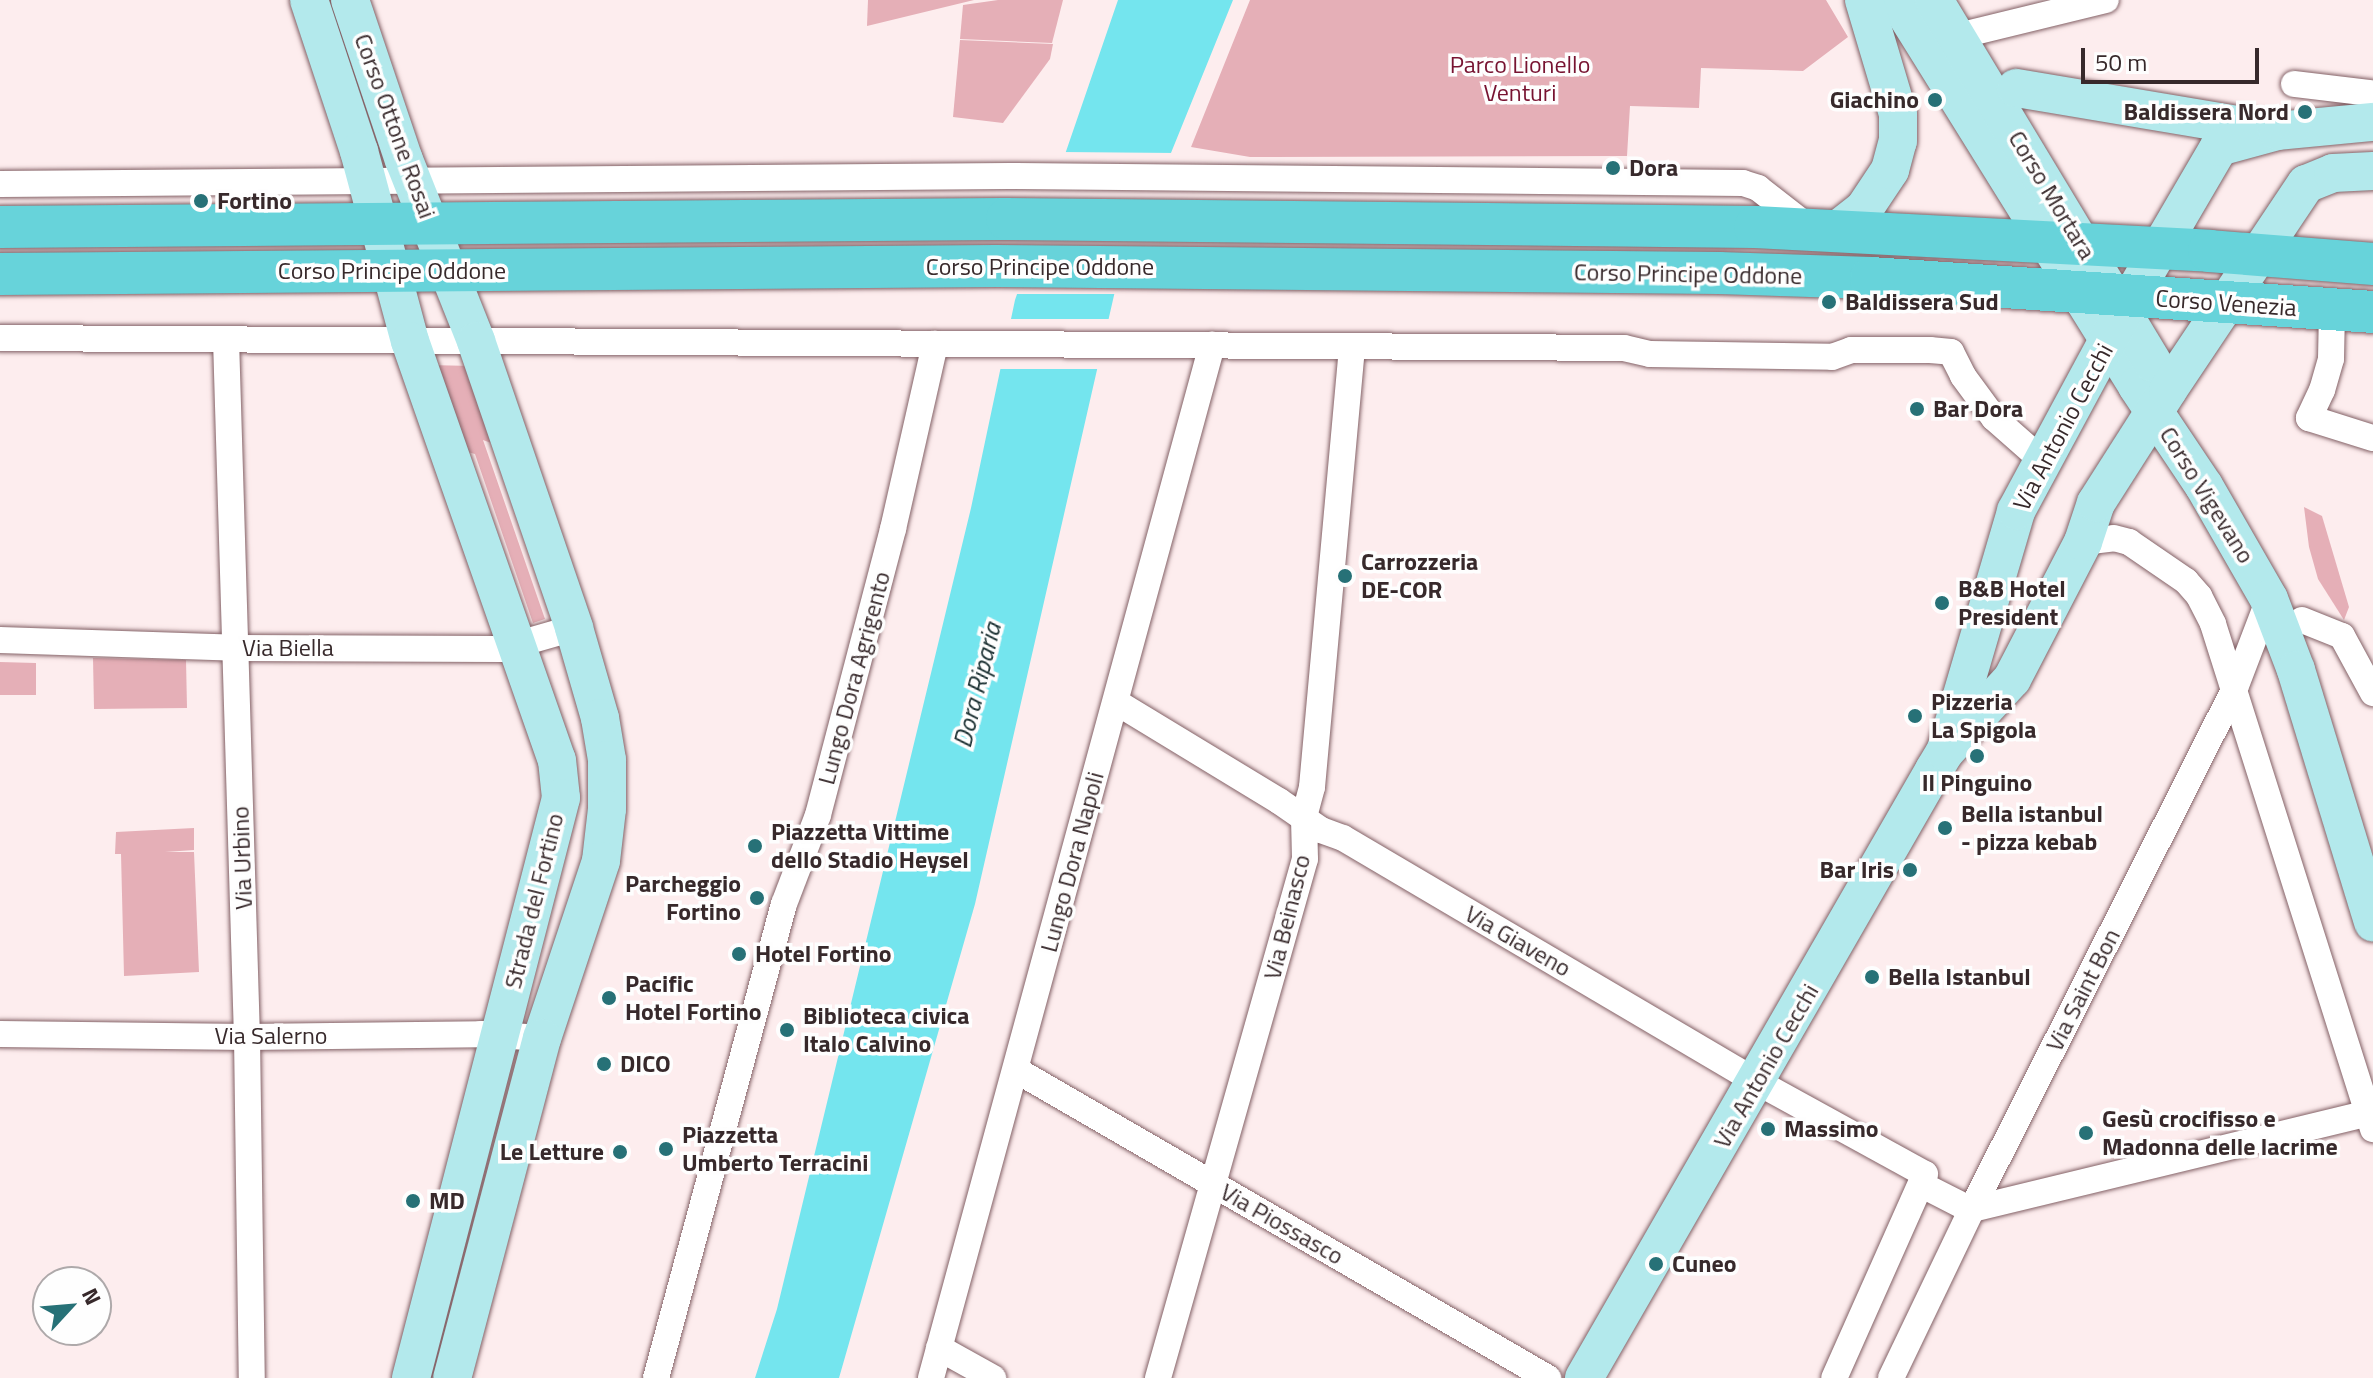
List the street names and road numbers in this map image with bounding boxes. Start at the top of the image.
street label: Corso Ottone Rosai [348,30,442,222]
street label: Corso Mortara [2002,126,2102,264]
street label: Corso Principe Oddone [926,253,1154,281]
street label: Corso Principe Oddone [278,257,506,285]
street label: Corso Principe Oddone [1574,258,1802,290]
street label: Corso Venezia [2154,284,2298,322]
street label: Via Antonio Cecchi [2007,339,2119,515]
street label: Corso Vigevano [2154,422,2260,568]
street label: Lungo Dora Agrigento [812,568,896,788]
street label: Via Biella [242,634,334,662]
street label: Lungo Dora Napoli [1034,769,1110,955]
street label: Via Urbino [226,806,258,910]
street label: Strada del Fortino [498,810,570,992]
street label: Via Beinasco [1258,852,1316,982]
street label: Via Giaveno [1460,899,1576,983]
street label: Via Saint Bon [2040,924,2126,1056]
street label: Via Antonio Cecchi [1707,979,1825,1153]
street label: Via Salerno [214,1022,328,1050]
street label: Via Piossasco [1215,1177,1349,1271]

